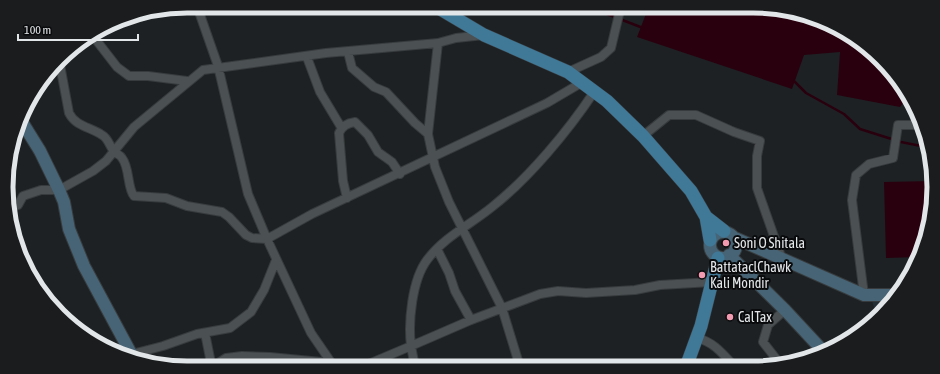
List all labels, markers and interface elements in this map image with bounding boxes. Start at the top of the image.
scale bar [18,16,138,42]
text: 100 m [24,23,51,37]
place label: Soni O Shitala [734,235,805,251]
marker: Soni O Shitala [721,238,731,248]
place label: BattataclChawk Kali Mondir [710,259,791,291]
marker: BattataclChawk Kali Mondir [697,270,707,280]
place label: CalTax [738,309,772,325]
marker: CalTax [725,312,735,322]

